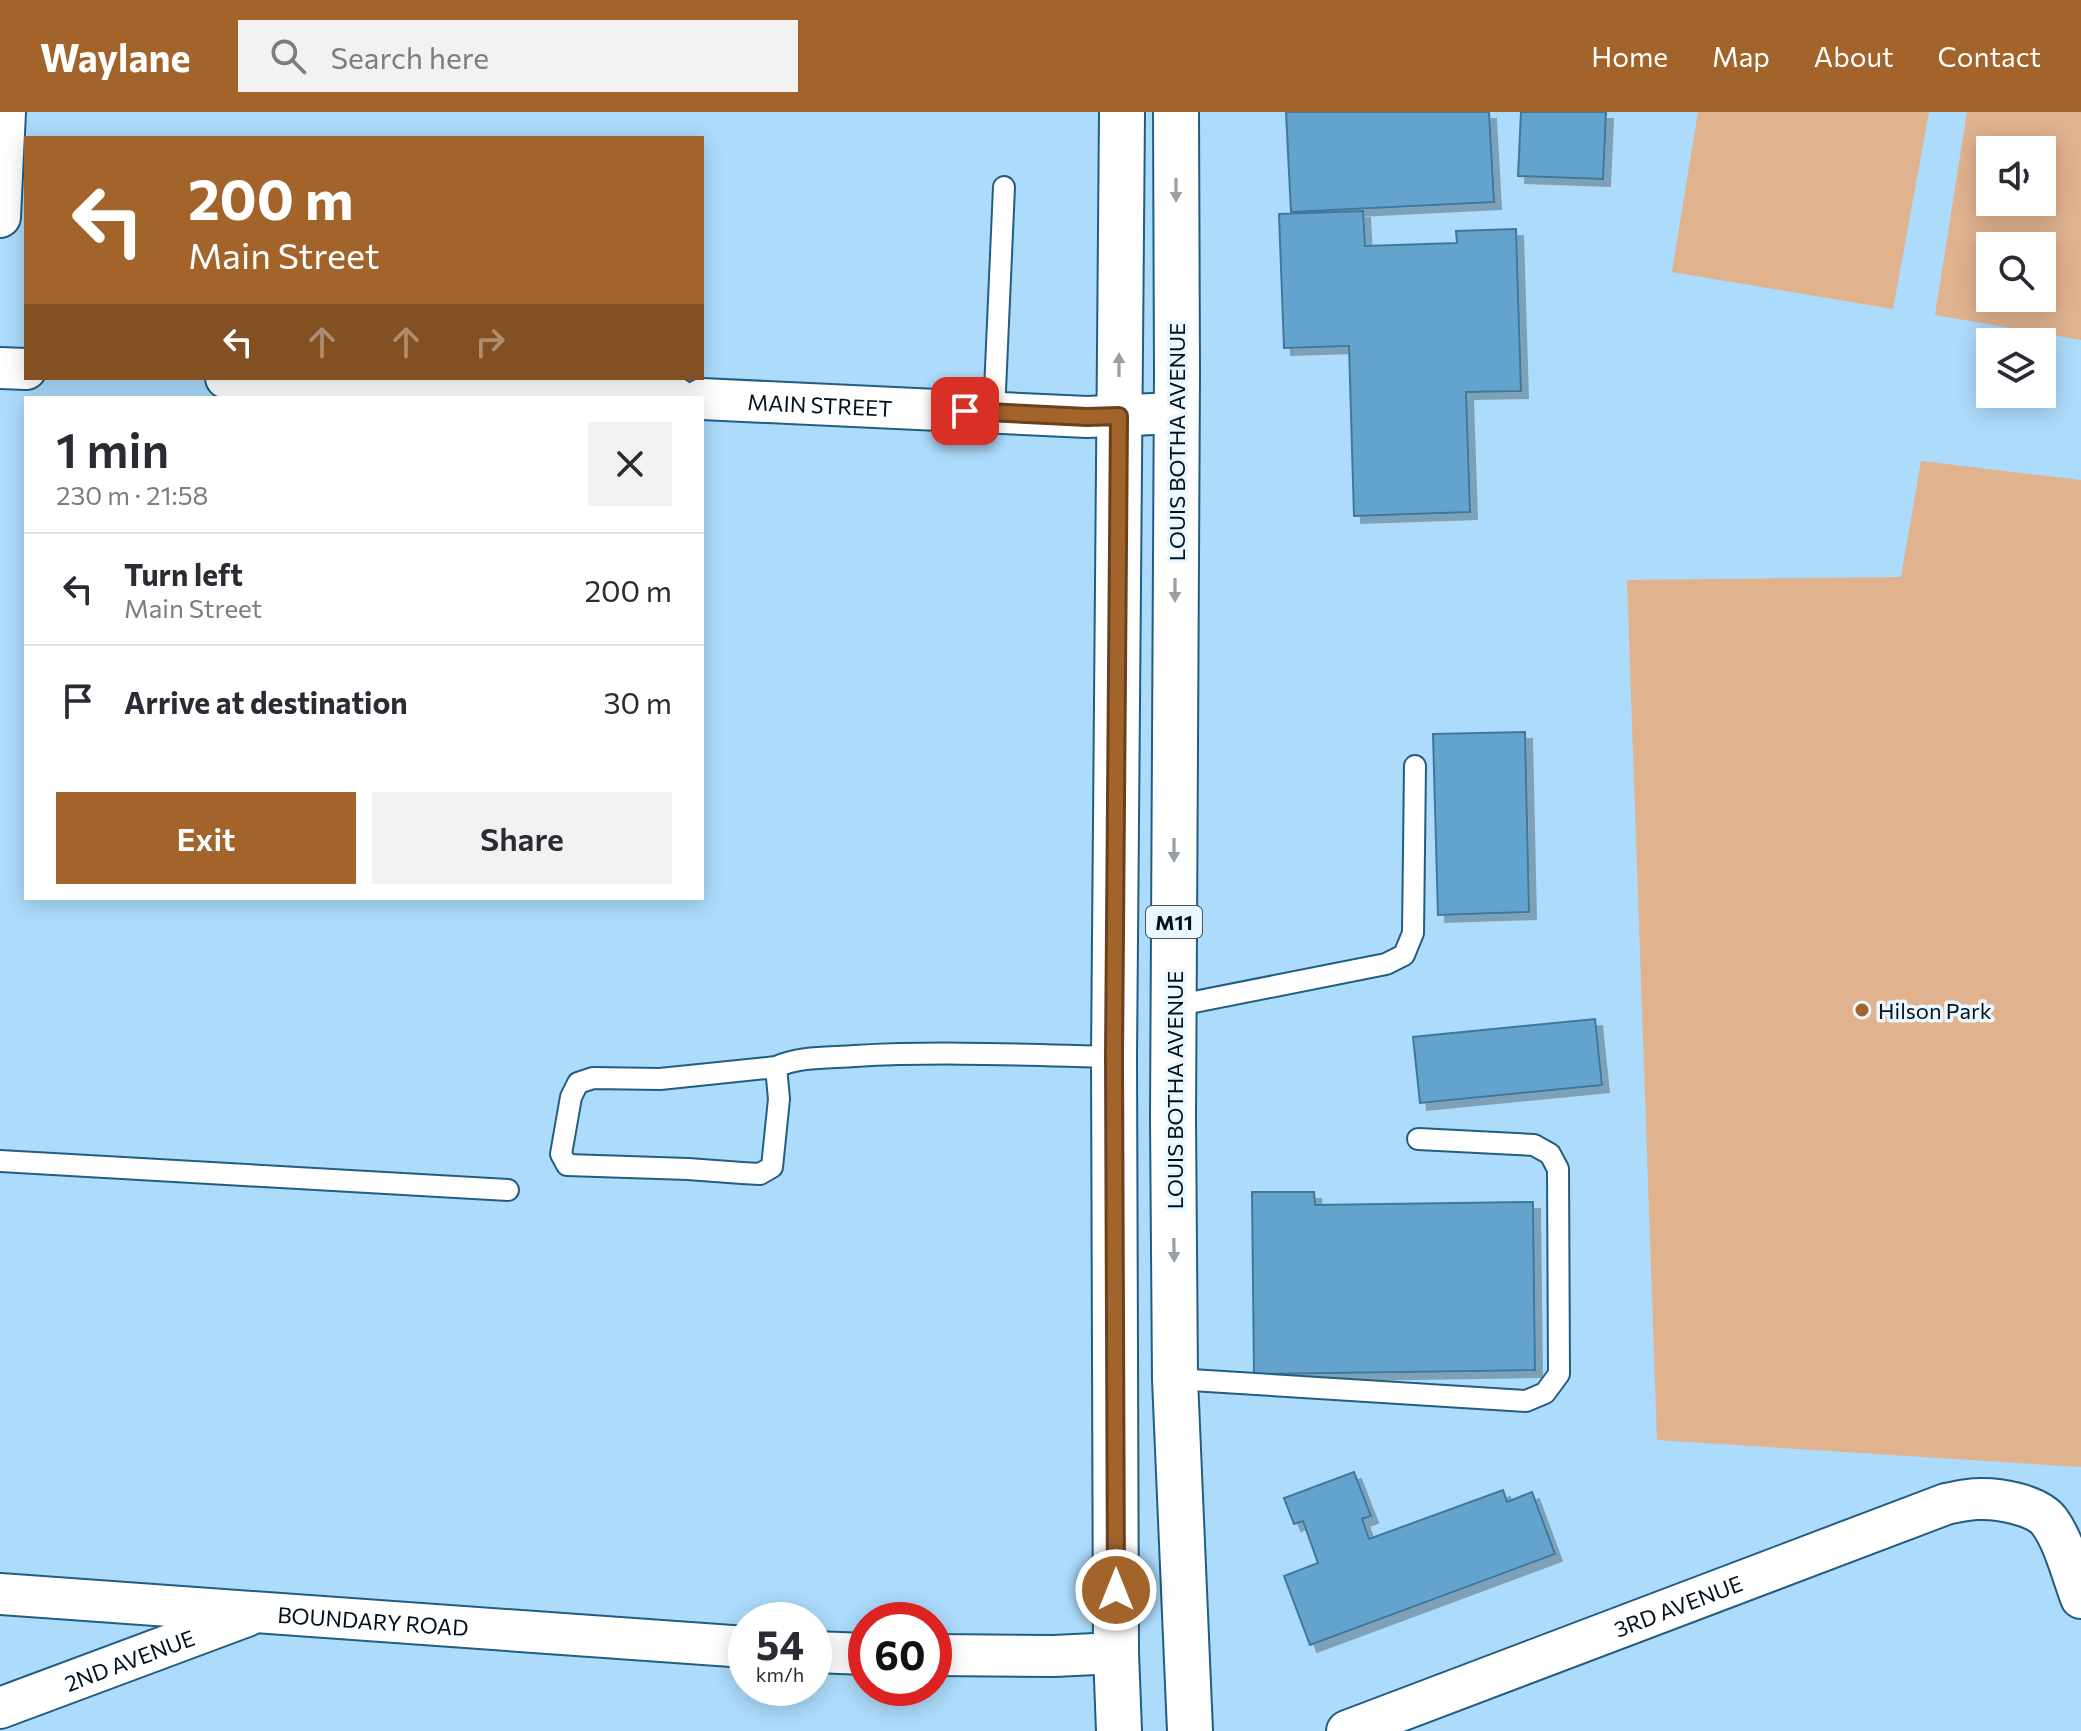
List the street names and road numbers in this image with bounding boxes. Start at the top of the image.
street label: LOUIS BOTHA AVENUE [1163,323,1190,561]
street label: MAIN STREET [747,388,893,421]
road number: M11 [1146,906,1202,938]
street label: LOUIS BOTHA AVENUE [1161,971,1188,1209]
street label: 3RD AVENUE [1610,1569,1746,1642]
street label: BOUNDARY ROAD [277,1600,470,1641]
street label: 2ND AVENUE [61,1623,198,1696]

